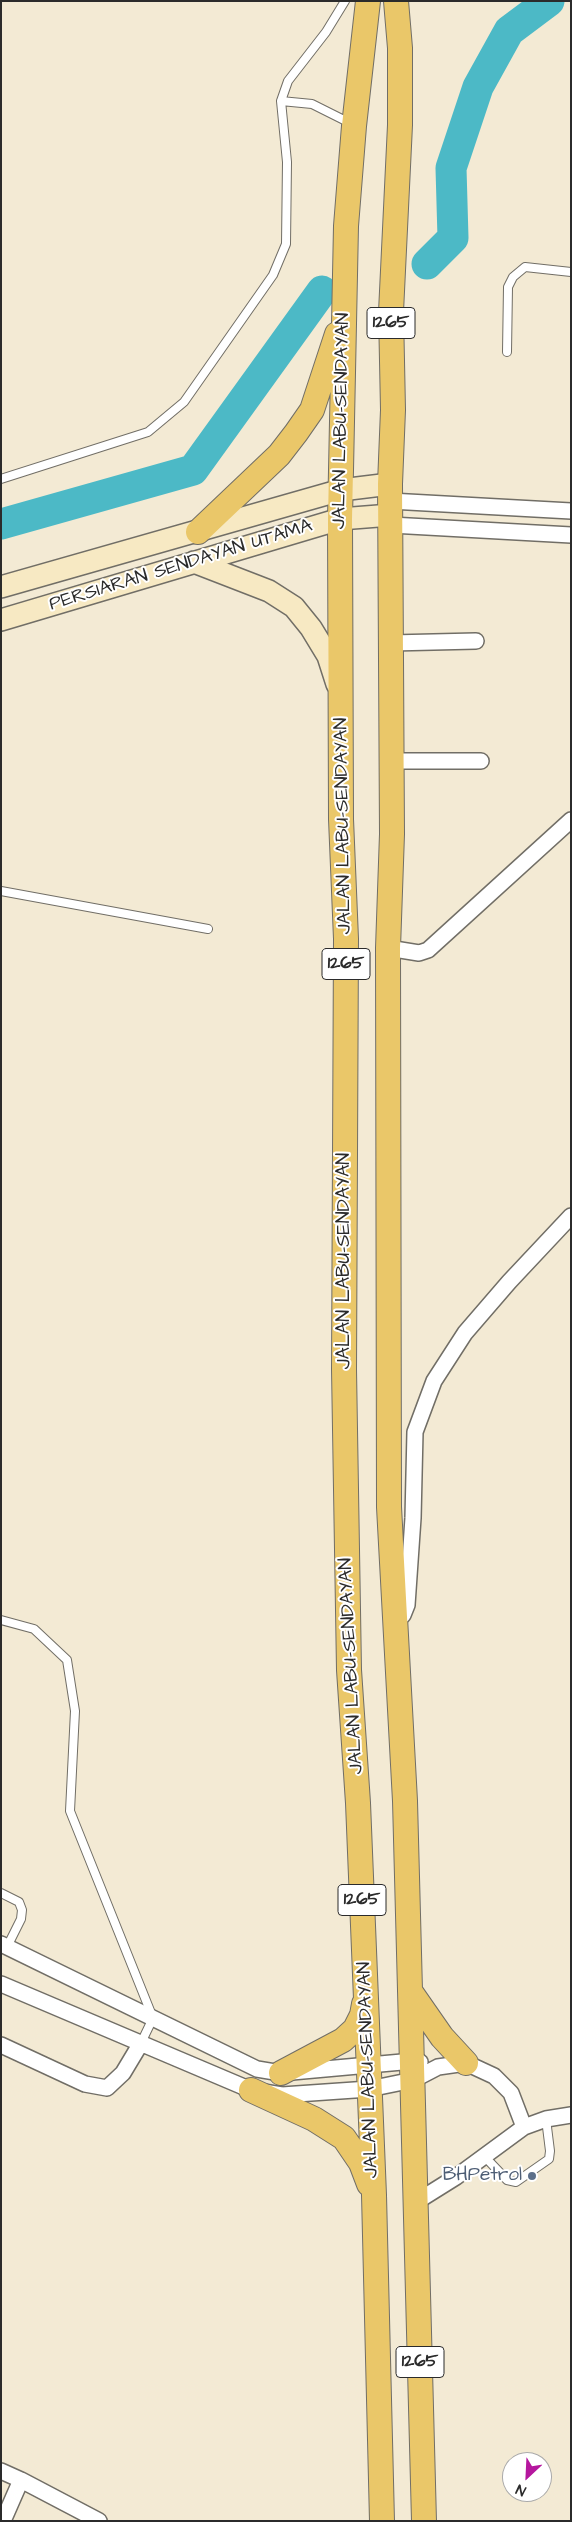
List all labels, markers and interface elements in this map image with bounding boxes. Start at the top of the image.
road number: 1265 [367,307,415,338]
street label: JALAN LABU-SENDAYAN [329,313,355,529]
street label: PERSIARAN SENDAYAN UTAMA [47,515,315,617]
street label: JALAN LABU-SENDAYAN [331,718,357,934]
road number: 1265 [322,949,370,980]
street label: JALAN LABU-SENDAYAN [334,1153,356,1369]
street label: JALAN LABU-SENDAYAN [335,1557,369,1775]
road number: 1265 [338,1884,386,1916]
street label: JALAN LABU-SENDAYAN [354,1961,384,2179]
place label: BHPetrol [443,2165,522,2187]
marker: BHPetrol [526,2170,538,2182]
road number: 1265 [396,2346,444,2378]
north arrow [502,2452,552,2502]
text: N [513,2479,529,2501]

